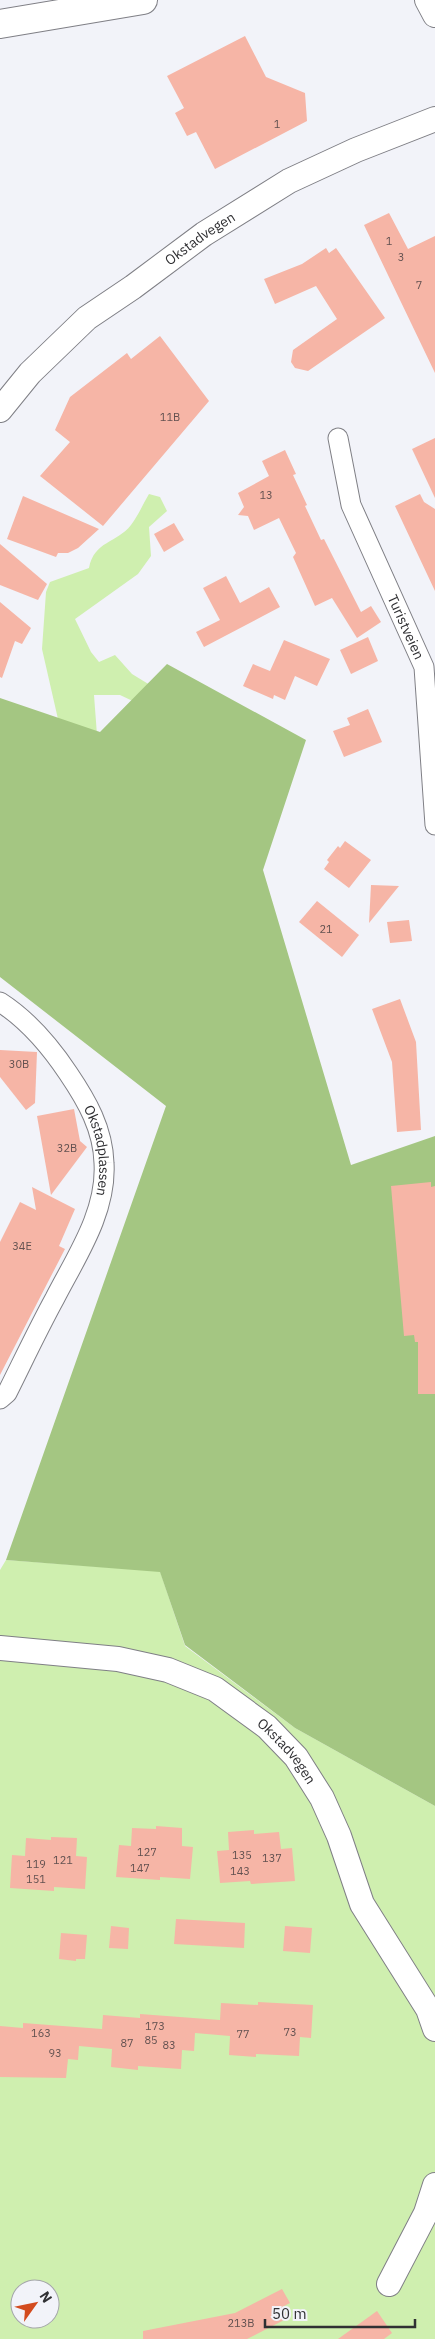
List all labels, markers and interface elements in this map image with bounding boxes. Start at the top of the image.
house number: 1 [274,117,281,131]
street label: Okstadvegen [161,208,238,269]
house number: 1 [386,234,393,248]
house number: 3 [398,250,404,264]
house number: 7 [416,278,422,292]
house number: 11B [160,410,180,424]
house number: 13 [259,488,273,502]
street label: Turistveien [384,592,428,662]
house number: 21 [319,922,333,936]
house number: 30B [9,1057,29,1071]
street label: Okstadplassen [80,1102,113,1198]
house number: 32B [57,1141,77,1155]
house number: 34E [12,1239,32,1253]
street label: Okstadvegen [254,1714,320,1787]
house number: 127 [137,1845,157,1859]
house number: 135 [232,1848,252,1862]
house number: 137 [262,1851,282,1865]
house number: 121 [53,1853,73,1867]
house number: 119 [26,1857,46,1871]
house number: 147 [130,1861,150,1875]
house number: 143 [230,1864,250,1878]
house number: 151 [26,1872,46,1886]
house number: 173 [145,2019,165,2033]
house number: 73 [283,2025,297,2039]
house number: 163 [31,2026,51,2040]
house number: 77 [236,2027,250,2041]
house number: 85 [144,2033,158,2047]
house number: 87 [120,2036,134,2050]
house number: 83 [162,2038,176,2052]
house number: 93 [48,2046,62,2060]
north arrow [10,2279,60,2329]
text: N [36,2288,56,2306]
scale bar [265,2296,415,2328]
text: 50 m [272,2304,307,2323]
house number: 213B [228,2316,254,2330]

